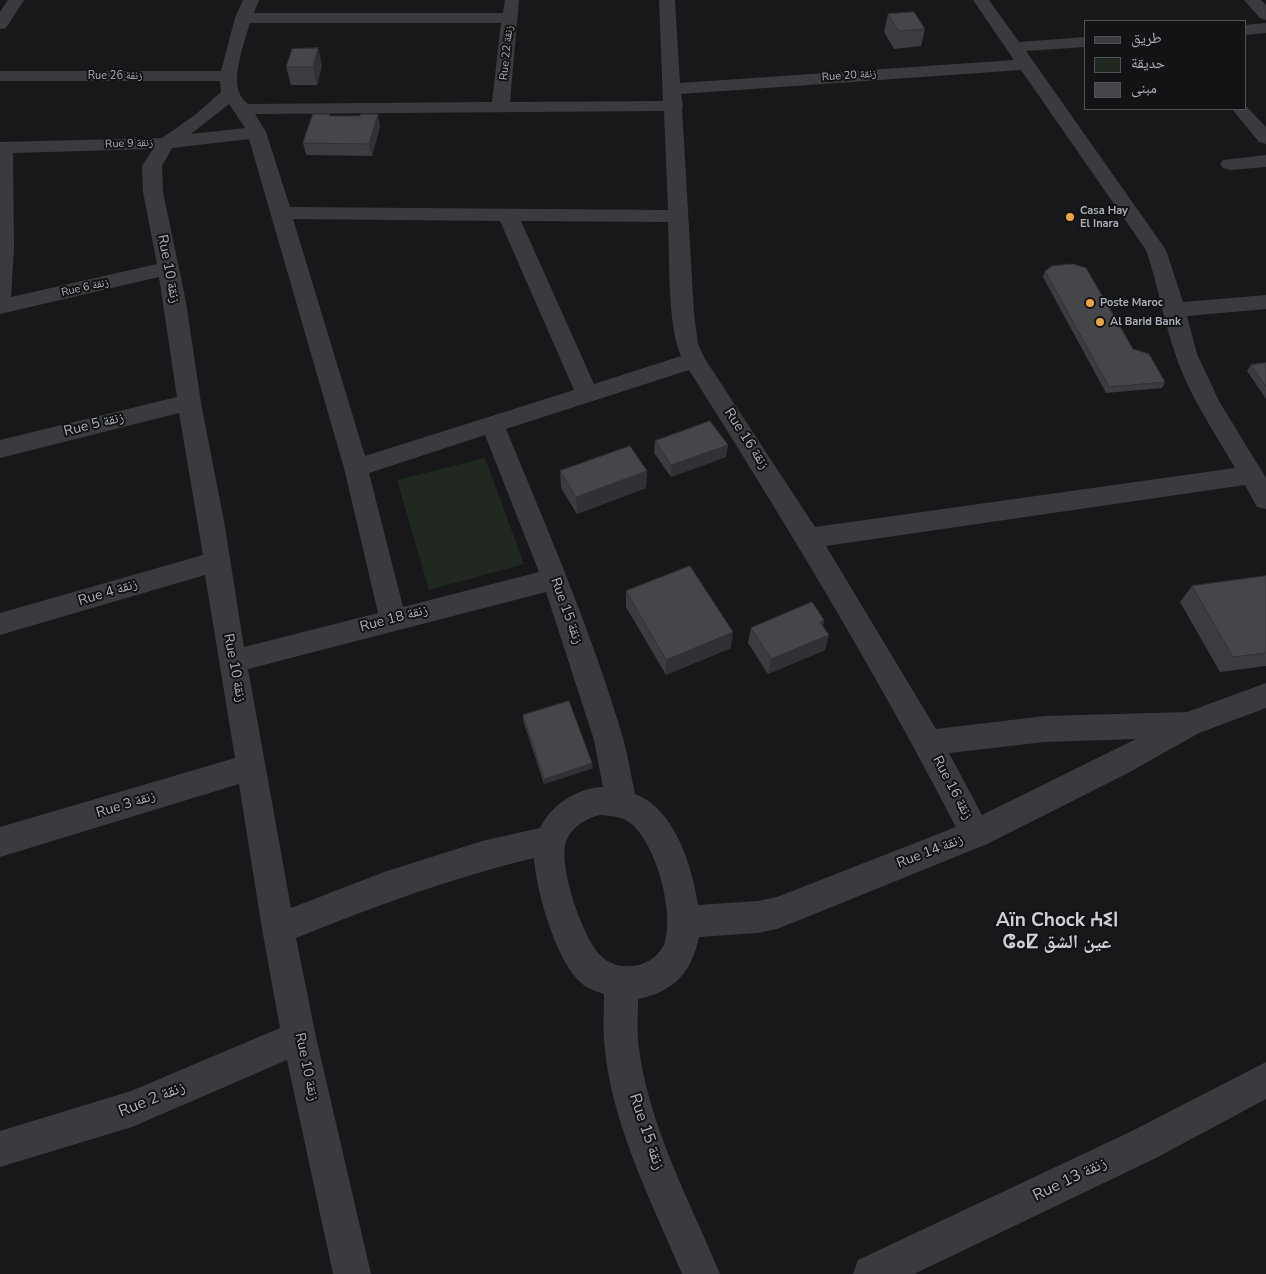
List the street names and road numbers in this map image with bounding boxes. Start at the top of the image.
street label: Rue 22 زنقة [498,25,516,81]
street label: Rue 20 زنقة [821,68,877,84]
street label: Rue 26 زنقة [88,69,142,83]
street label: Rue 9 زنقة [105,137,153,151]
street label: Rue 10 زنقة [153,233,183,305]
street label: Rue 6 زنقة [60,276,110,300]
street label: Rue 16 زنقة [720,405,772,473]
street label: Rue 5 زنقة [62,409,126,441]
street label: Rue 15 زنقة [546,575,586,647]
street label: Rue 4 زنقة [76,576,140,610]
street label: Rue 18 زنقة [358,602,430,636]
street label: Rue 10 زنقة [219,632,249,704]
street label: Rue 16 زنقة [928,753,976,823]
street label: Rue 3 زنقة [94,788,158,822]
street label: Rue 14 زنقة [894,832,966,872]
street label: Rue 10 زنقة [291,1031,321,1103]
street label: Rue 2 زنقة [116,1078,188,1122]
street label: Rue 15 زنقة [624,1091,668,1173]
street label: Rue 13 زنقة [1030,1154,1110,1206]

